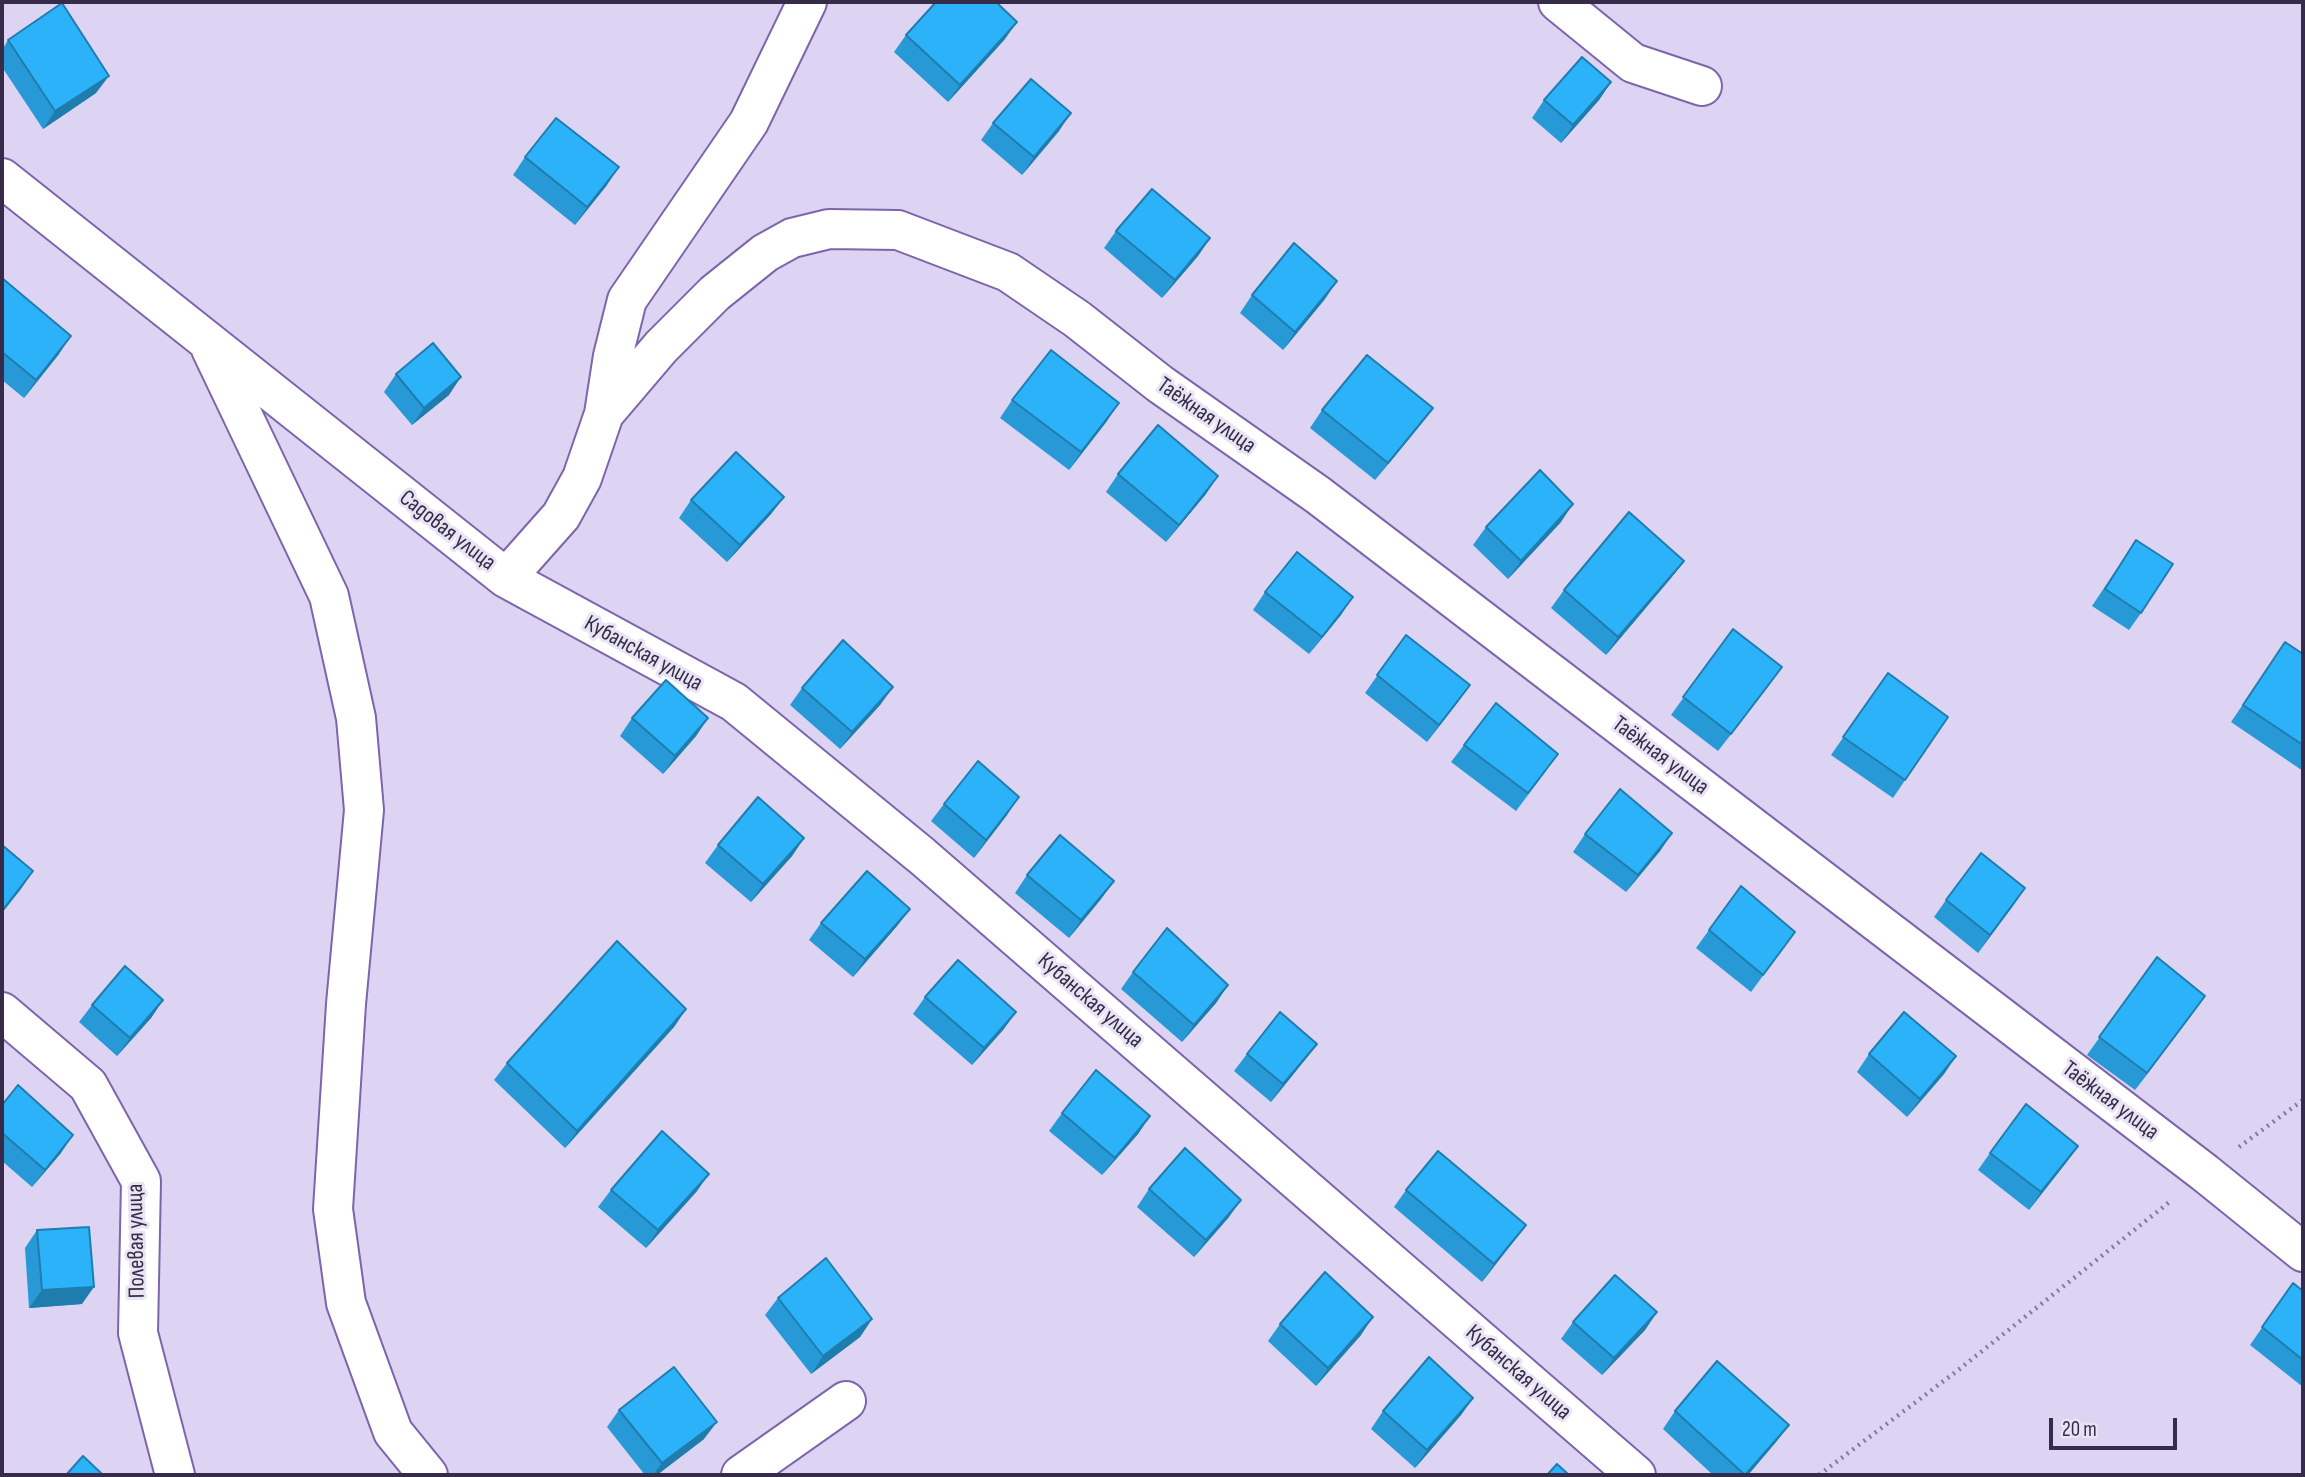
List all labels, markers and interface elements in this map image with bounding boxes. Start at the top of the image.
street label: Таёжная улица [1151,372,1261,460]
street label: Садовая улица [393,485,501,577]
street label: Кубанская улица [579,610,707,698]
street label: Таёжная улица [1606,711,1714,801]
street label: Кубанская улица [1032,948,1148,1054]
street label: Таёжная улица [2056,1056,2164,1146]
street label: Полевая улица [122,1183,152,1299]
street label: Кубанская улица [1460,1320,1576,1426]
scale bar [2053,1404,2181,1448]
text: 20 m [2062,1417,2097,1442]

